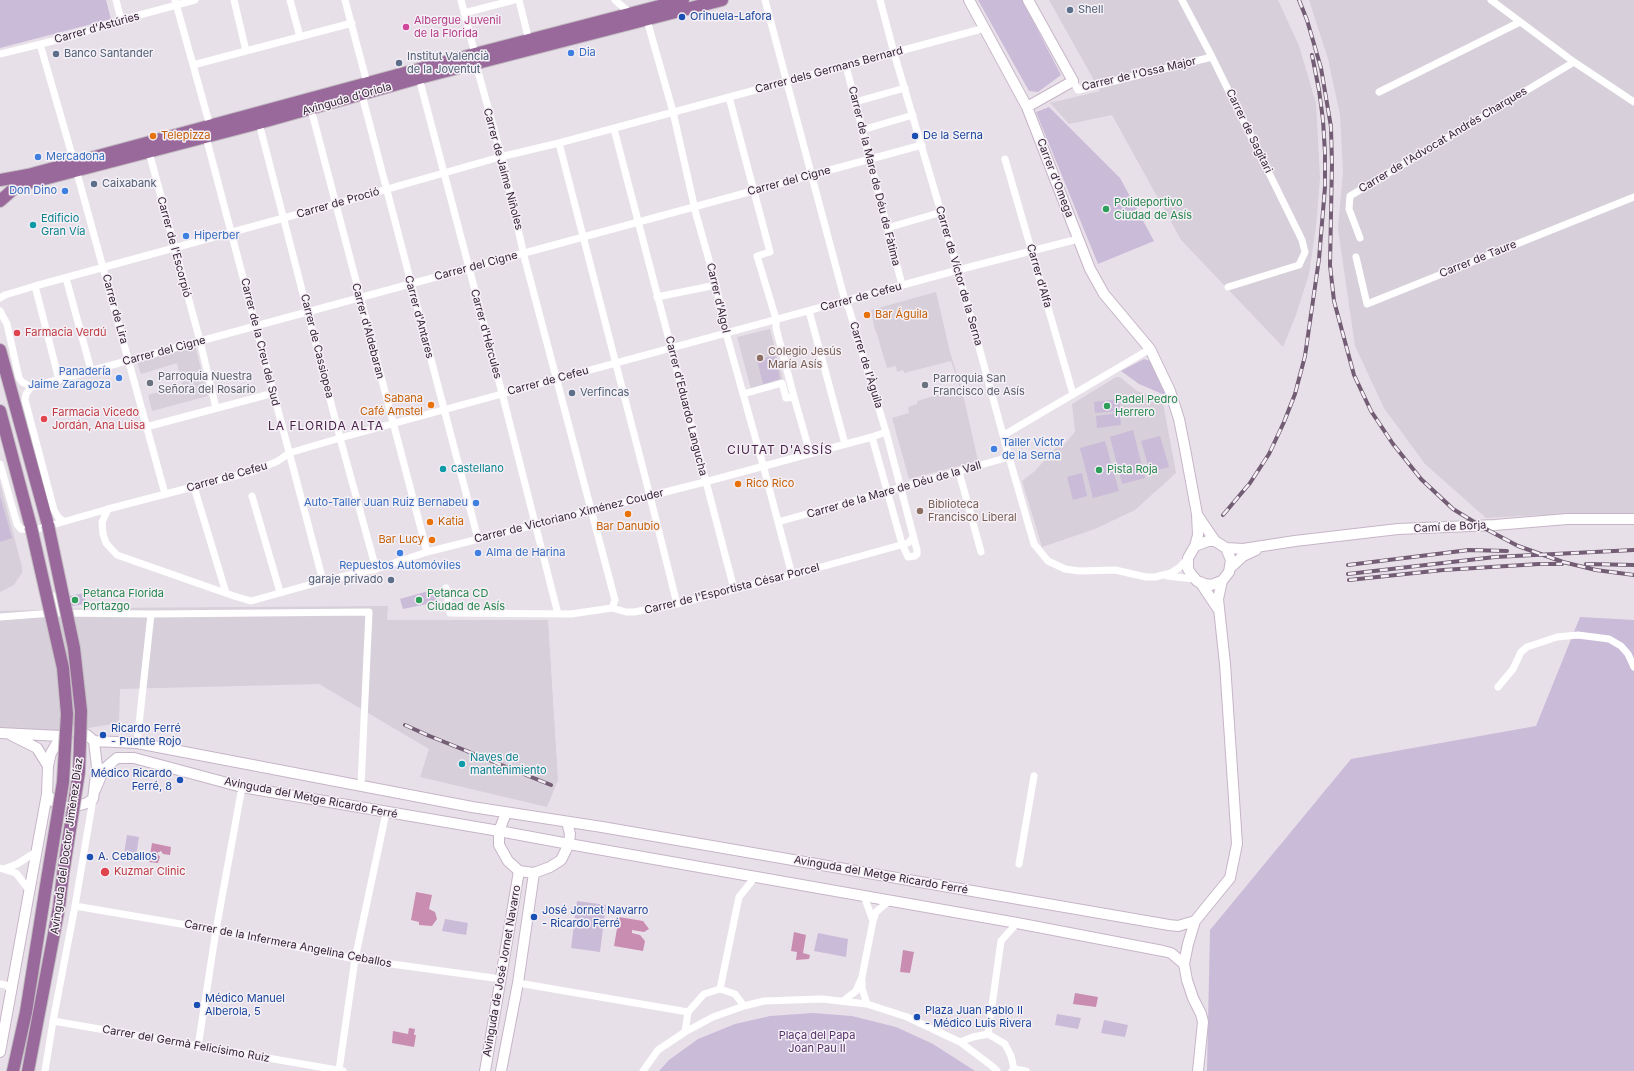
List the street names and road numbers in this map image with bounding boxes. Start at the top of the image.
street label: Carrer d'Astúries [53,10,141,46]
street label: Carrer dels Germans Bernard [754,44,904,96]
street label: Carrer de l'Ossa Major [1080,54,1198,94]
street label: Avinguda d'Oriola [301,80,393,118]
street label: Carrer de l'Advocat Andrés Charques [1356,84,1530,196]
street label: Carrer de la Mare de Déu de Fàtima [845,85,903,267]
street label: Carrer de Sagitari [1223,87,1275,175]
street label: Carrer de Jaime Niñoles [480,107,526,231]
street label: Carrer d'Omega [1034,137,1076,219]
street label: Carrer del Cigne [746,164,832,198]
street label: Carrer de Proció [295,185,381,221]
street label: Carrer de l'Escorpió [154,195,194,299]
street label: Carrer de Víctor de la Serna [933,205,985,347]
street label: Carrer de Taure [1438,238,1518,280]
street label: Carrer d'Alfa [1024,243,1054,309]
street label: Carrer del Cigne [433,249,519,283]
street label: Carrer d'Algol [704,262,732,334]
street label: Carrer de Lira [99,273,131,345]
street label: Carrer d'Antares [402,274,436,360]
street label: Carrer de la Creu del Sud [238,277,282,407]
street label: Carrer de Cefeu [819,280,903,314]
street label: Carrer d'Aldebaran [349,282,387,380]
street label: Carrer d'Hèrcules [468,288,504,380]
street label: Carrer de Cassiopea [298,293,336,399]
street label: Carrer de l'Àguila [847,320,885,410]
street label: Carrer del Cigne [121,334,207,368]
street label: Carrer d'Eduardo Langucha [662,335,710,477]
street label: Carrer de Cefeu [506,364,590,398]
street label: Carrer de Cefeu [185,459,269,495]
street label: Carrer de la Mare de Déu de la Vall [805,459,983,521]
street label: Carrer de Victoriano Ximénez Couder [473,486,665,546]
street label: Camí de Borja [1413,519,1487,535]
street label: Carrer de l'Esportista César Porcel [643,561,821,617]
street label: Avinguda del Doctor Jiménez Díaz [48,757,86,935]
street label: Avinguda del Metge Ricardo Ferré [223,775,399,821]
street label: Avinguda del Metge Ricardo Ferré [793,853,969,897]
street label: Avinguda de José Jornet Navarro [480,884,524,1058]
street label: Carrer de la Infermera Angelina Ceballos [183,917,393,971]
street label: Carrer del Germà Felicísimo Ruiz [101,1023,271,1065]

